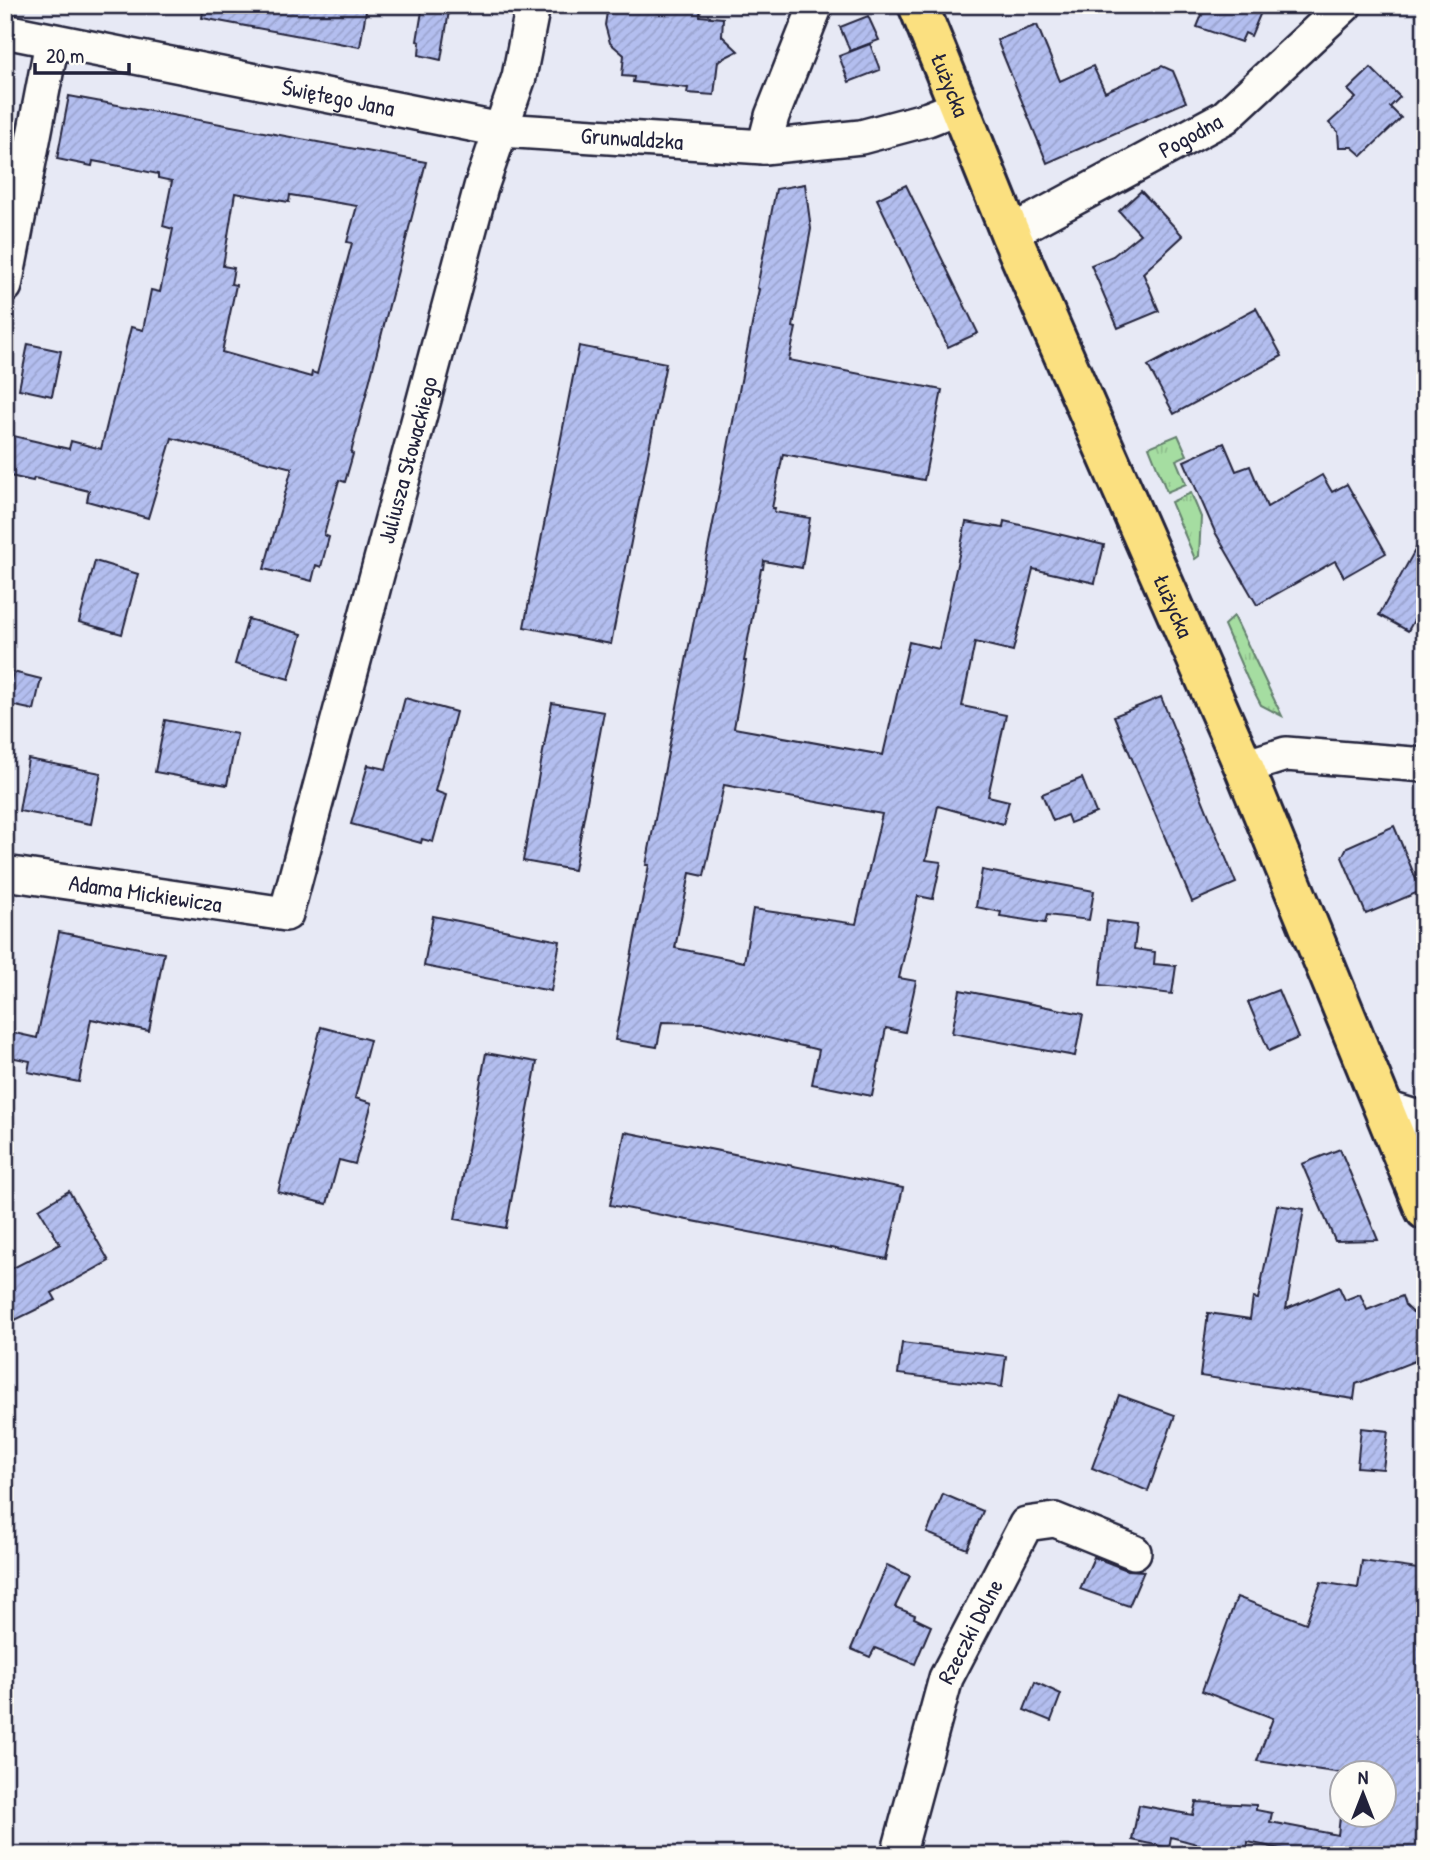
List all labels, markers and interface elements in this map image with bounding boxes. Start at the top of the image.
scale bar [35,32,130,76]
text: 20 m [46,41,84,70]
street label: Łużycka [924,48,977,121]
street label: Świętego Jana [279,71,398,123]
street label: Pogodna [1153,105,1228,165]
street label: Grunwaldzka [580,119,684,157]
street label: Juliusza Słowackiego [370,373,445,547]
street label: Łużycka [1146,569,1201,642]
street label: Adama Mickiewicza [67,867,224,919]
street label: Rzeczki Dolne [930,1573,1010,1689]
north arrow [1328,1758,1398,1828]
text: N [1358,1764,1368,1790]

